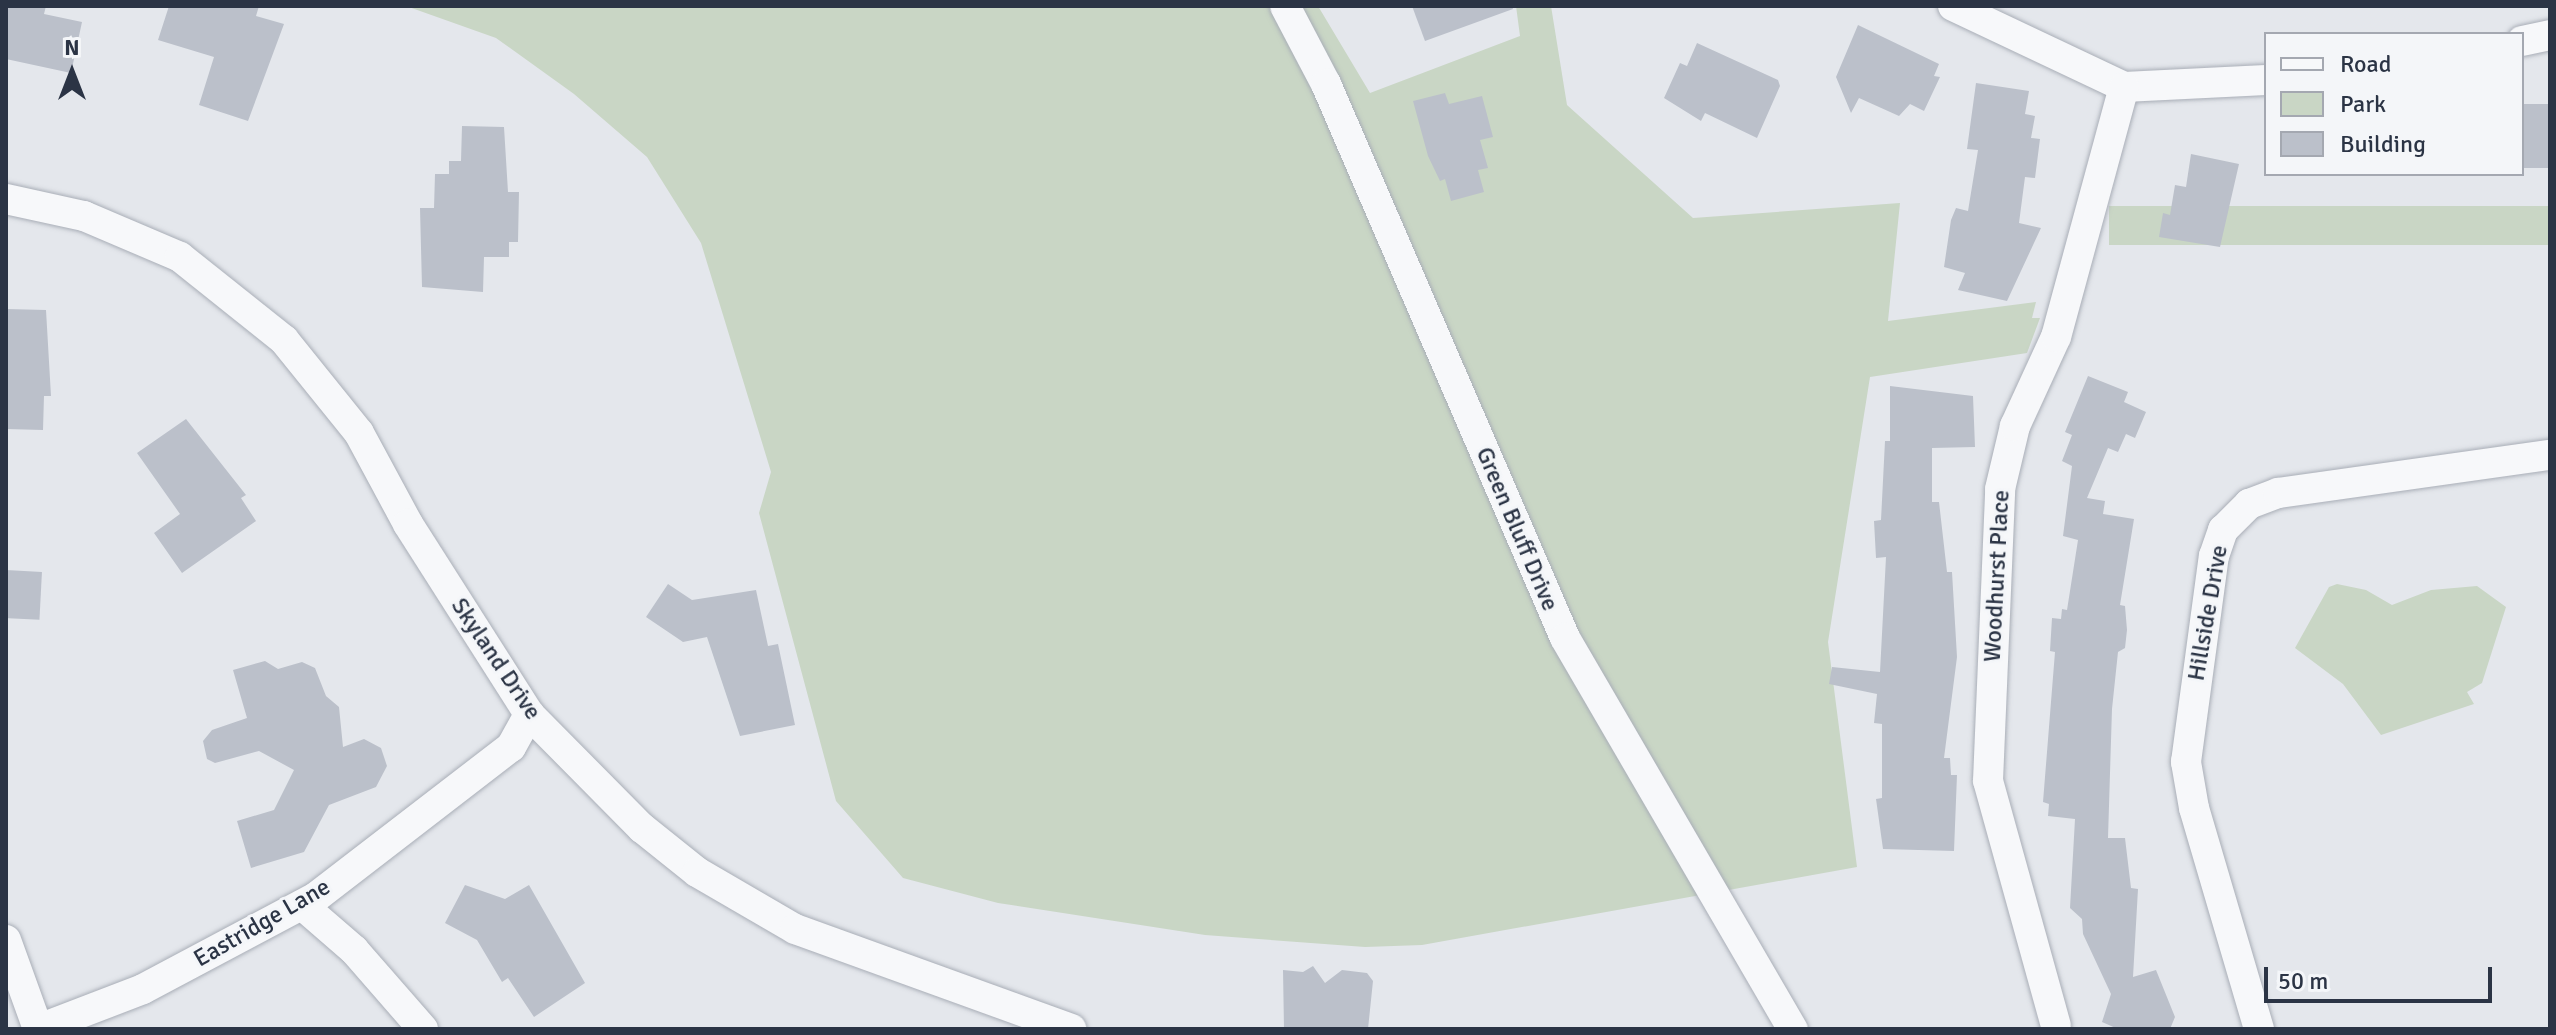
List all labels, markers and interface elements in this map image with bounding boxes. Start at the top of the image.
north arrow [32,32,112,112]
legend [2264,32,2524,176]
text: N [64,34,80,61]
text: Road [2340,49,2391,79]
text: Park [2340,89,2386,119]
text: Building [2340,129,2426,159]
street label: Green Bluff Drive [1470,443,1564,615]
street label: Woodhurst Place [1978,489,2016,663]
street label: Hillside Drive [2182,543,2234,683]
street label: Skyland Drive [445,593,547,725]
street label: Eastridge Lane [189,872,335,974]
scale bar [2268,951,2496,1001]
text: 50 m [2278,966,2328,996]

